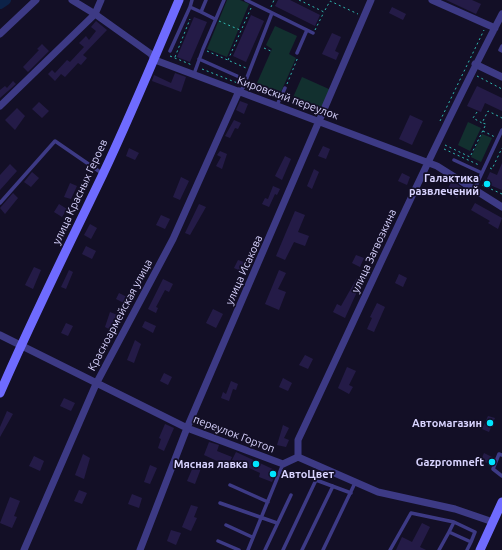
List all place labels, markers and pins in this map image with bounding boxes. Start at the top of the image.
place label: Галактика развлечений [409,171,479,197]
marker: Галактика развлечений [482,179,492,189]
place label: Автомагазин [412,416,482,430]
marker: Автомагазин [485,418,495,428]
place label: Gazpromneft [416,455,484,469]
place label: Мясная лавка [174,457,248,471]
marker: Gazpromneft [487,457,497,467]
marker: Мясная лавка [251,459,261,469]
place label: АвтоЦвет [281,467,334,481]
marker: АвтоЦвет [268,469,278,479]

